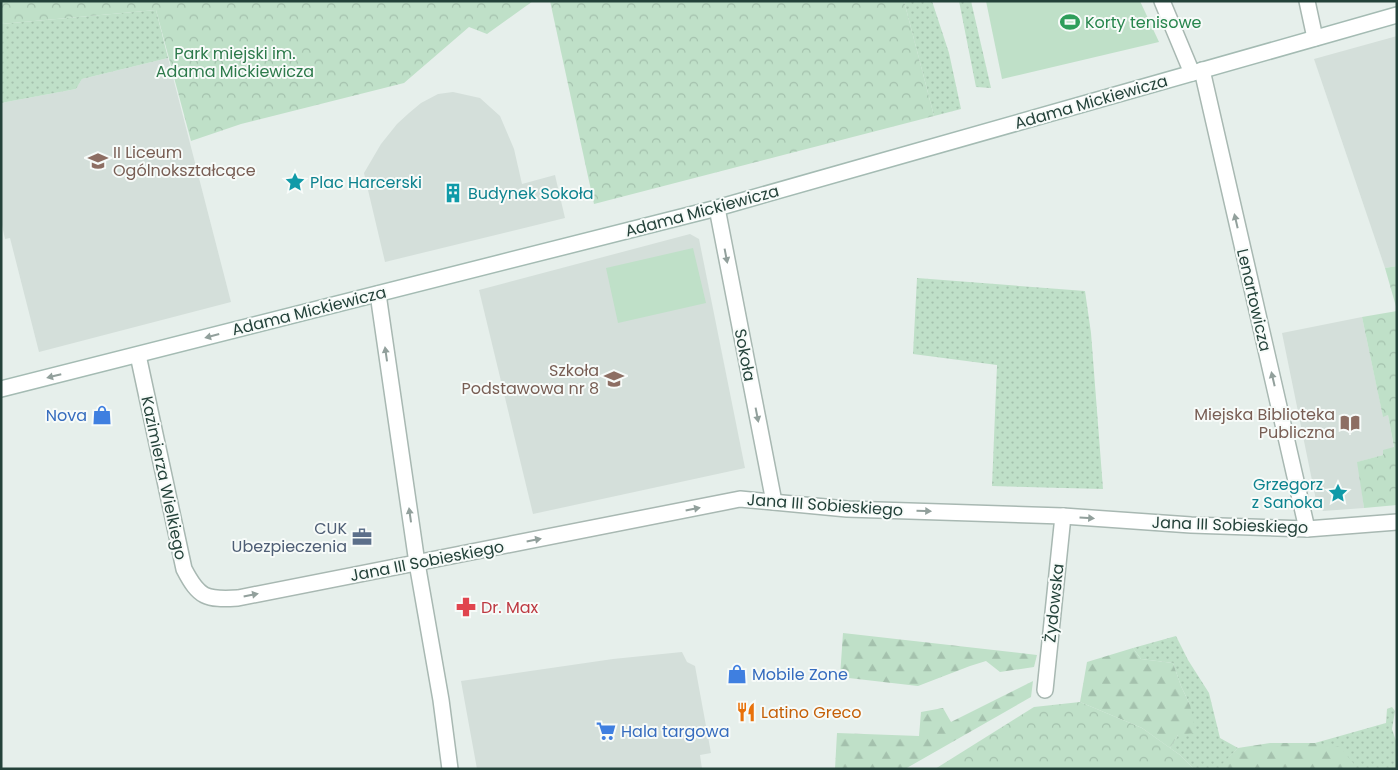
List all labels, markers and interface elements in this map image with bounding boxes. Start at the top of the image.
sports icon: Korty tenisowe [1059,11,1081,33]
place label: Korty tenisowe [1085,11,1202,34]
park label: Park miejski im. Adama Mickiewicza [156,42,314,83]
street label: Adama Mickiewicza [1012,69,1170,135]
place label: II Liceum Ogólnokształcące [113,141,256,182]
school or university icon: II Liceum Ogólnokształcące [87,150,109,172]
place icon: Plac Harcerski [284,171,306,193]
place label: Plac Harcerski [310,171,422,194]
street label: Adama Mickiewicza [623,179,781,243]
building icon: Budynek Sokoła [442,182,464,204]
place label: Budynek Sokoła [468,182,594,205]
one-way arrow [1232,213,1240,228]
street label: Lenartowicza [1231,246,1277,354]
one-way arrow [722,248,730,263]
street label: Adama Mickiewicza [229,281,389,341]
street label: Sokoła [729,327,761,383]
one-way arrow [204,332,219,340]
one-way arrow [382,346,390,362]
place label: Szkoła Podstawowa nr 8 [462,359,599,400]
school or university icon: Szkoła Podstawowa nr 8 [603,368,625,390]
one-way arrow [1268,371,1276,387]
one-way arrow [47,372,62,380]
street label: Kazimierza Wielkiego [135,394,193,562]
place label: Miejska Biblioteka Publiczna [1194,403,1335,444]
place label: Nova [46,404,87,427]
shop icon: Nova [91,404,113,426]
one-way arrow [753,408,761,423]
library icon: Miejska Biblioteka Publiczna [1339,412,1361,434]
place label: Grzegorz z Sanoka [1252,473,1323,514]
place icon: Grzegorz z Sanoka [1327,482,1349,504]
street label: Jana III Sobieskiego [746,488,904,522]
one-way arrow [686,504,702,512]
one-way arrow [406,507,414,523]
one-way arrow [917,508,933,516]
street label: Jana III Sobieskiego [1151,511,1309,539]
one-way arrow [1079,514,1095,522]
place label: CUK Ubezpieczenia [232,517,347,558]
office icon: CUK Ubezpieczenia [351,526,373,548]
street label: Jana III Sobieskiego [348,535,506,587]
one-way arrow [526,536,542,544]
street label: Żydowska [1038,562,1070,644]
one-way arrow [244,591,259,599]
pharmacy icon: Dr. Max [455,596,477,618]
place label: Dr. Max [481,596,539,619]
shop icon: Mobile Zone [726,663,748,685]
place label: Mobile Zone [752,663,848,686]
restaurant icon: Latino Greco [735,701,757,723]
place label: Latino Greco [761,701,862,724]
supermarket icon: Hala targowa [595,720,617,742]
place label: Hala targowa [621,720,730,743]

